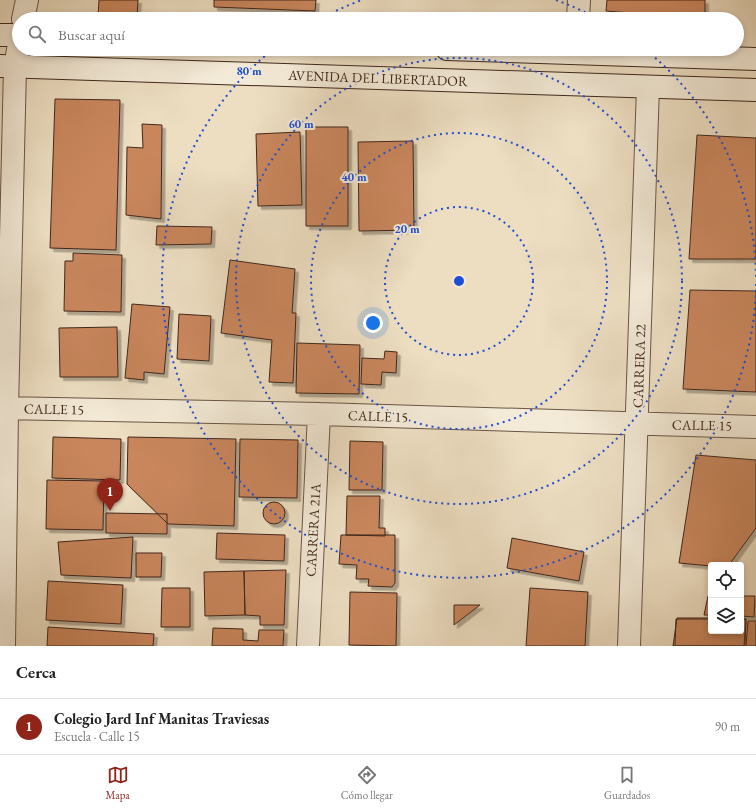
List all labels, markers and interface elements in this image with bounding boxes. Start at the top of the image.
search box [12,12,744,56]
icon: search [26,23,48,45]
text: Buscar aquí [58,25,125,44]
text: 80 m [236,63,262,79]
street label: AVENIDA DEL LIBERTADOR [287,66,469,90]
text: 60 m [288,116,314,132]
text: 40 m [341,169,367,185]
text: 20 m [394,221,420,237]
centre of rings [452,274,466,288]
your location [363,313,383,333]
street label: CARRERA 22 [629,323,649,408]
street label: CALLE 15 [24,399,84,419]
street label: CALLE 15 [348,406,408,426]
street label: CALLE 15 [672,415,732,435]
pin: 1 [97,478,123,511]
street label: CARRERA 21A [302,482,324,577]
map controls [708,562,744,634]
button: locate [708,562,744,598]
button: layers [708,598,744,634]
text: Cerca [16,661,56,683]
text: Colegio Jard Inf Manitas Traviesas [54,709,269,728]
text: 1 [26,718,32,735]
text: 90 m [715,718,740,735]
text: Escuela · Calle 15 [54,728,140,745]
tab: Mapa [106,764,130,802]
tab: Cómo llegar [341,764,393,802]
tab: Guardados [604,764,650,802]

